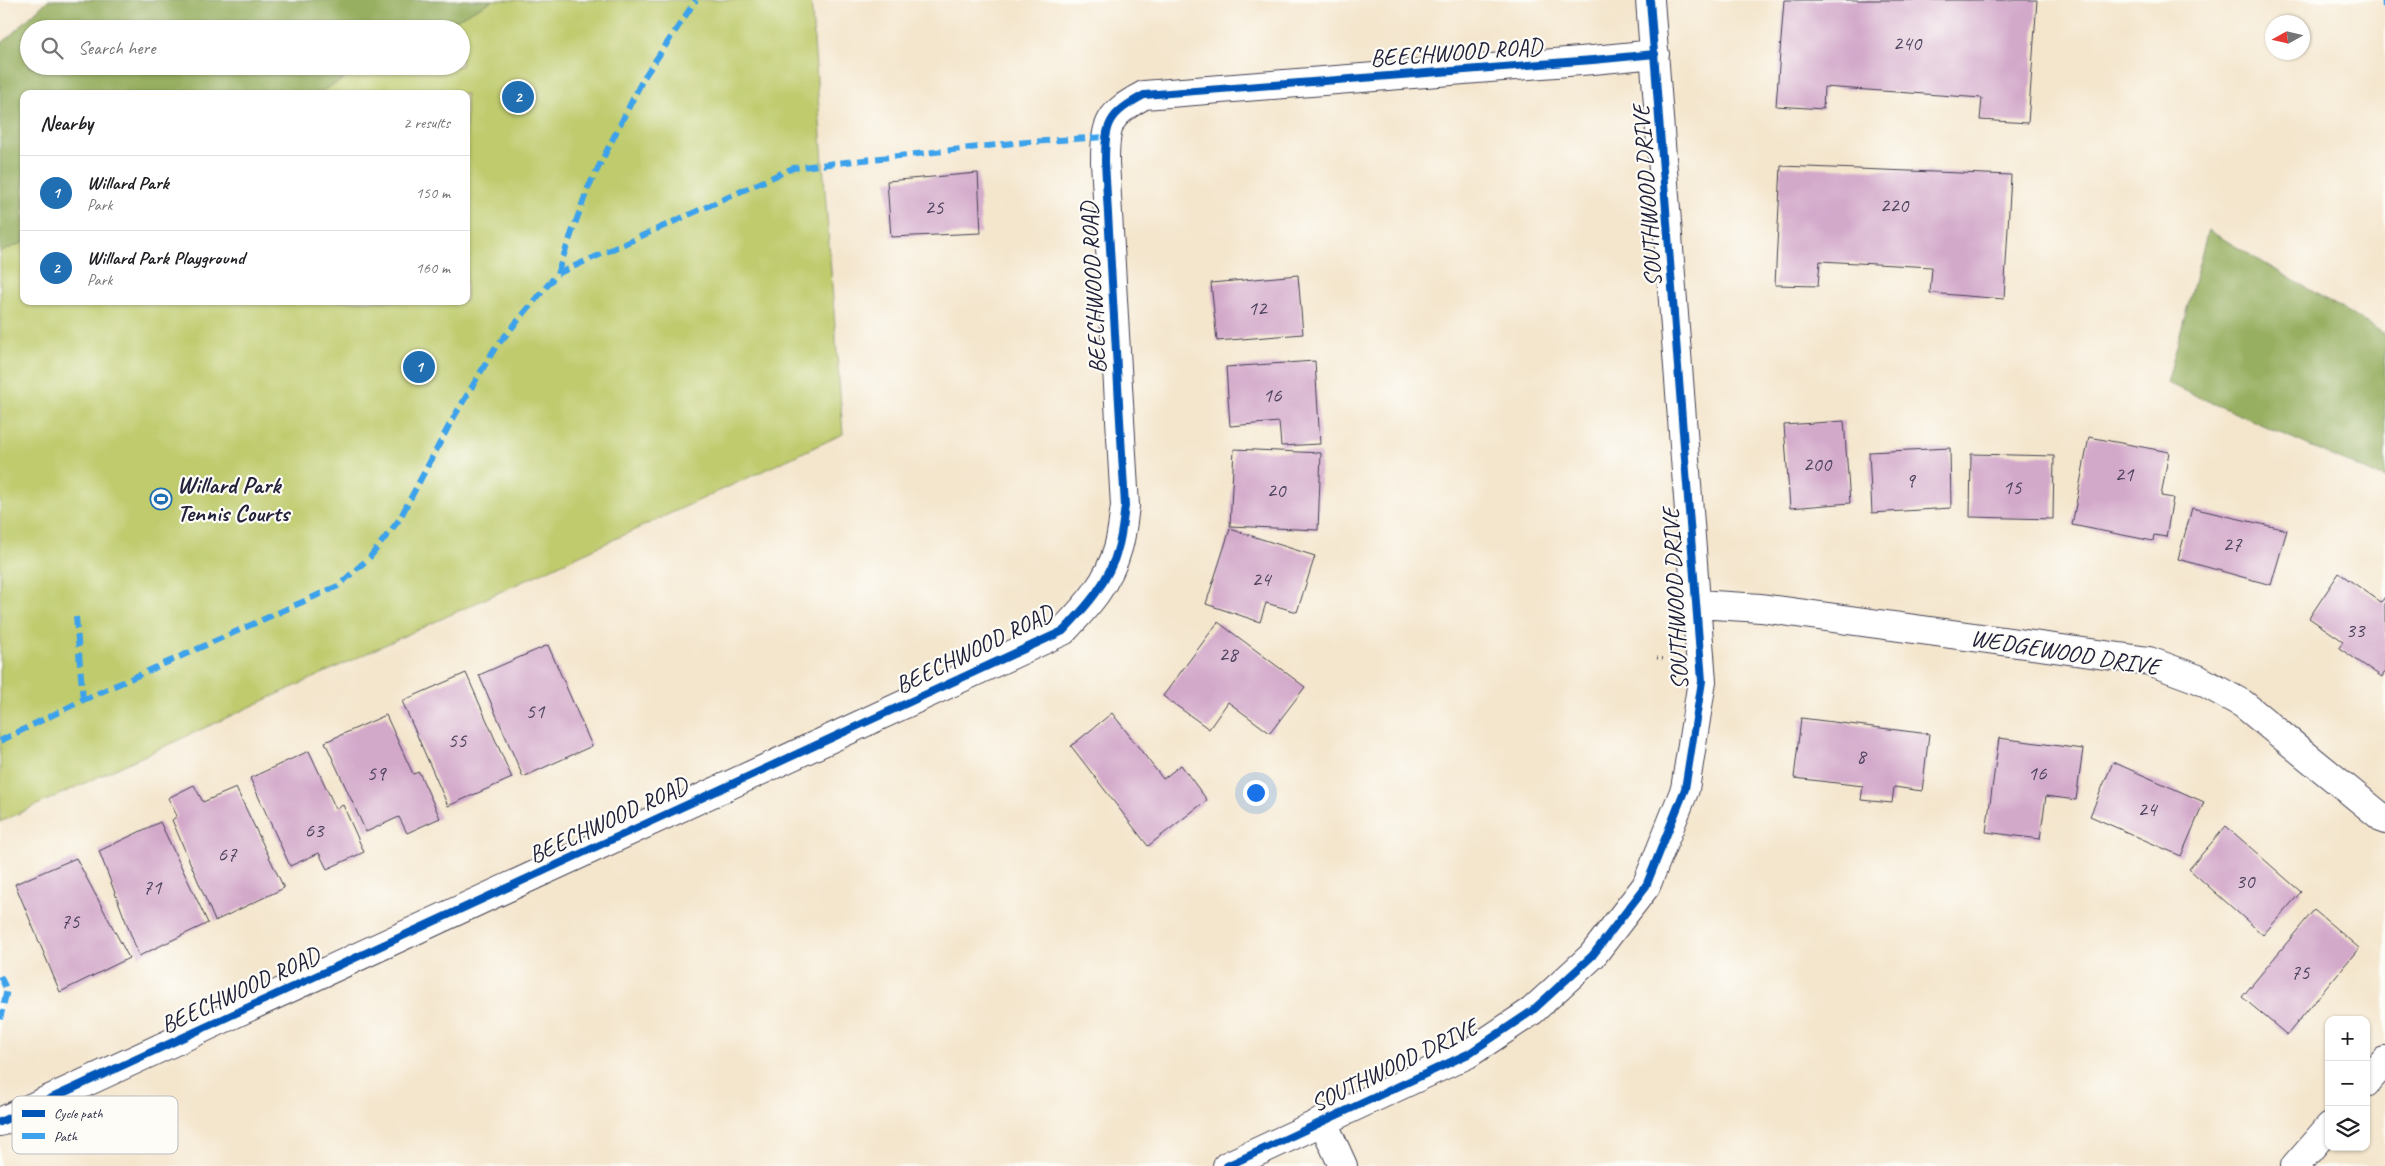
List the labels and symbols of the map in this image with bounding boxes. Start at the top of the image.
north arrow [2265,15,2310,60]
house number: 240 [1893,30,1923,56]
street label: BEECHWOOD ROAD [1369,31,1545,73]
pin: 2 [502,78,534,116]
street label: SOUTHWOOD DRIVE [1625,101,1668,288]
house number: 220 [1880,192,1910,218]
house number: 25 [925,194,945,220]
street label: BEECHWOOD ROAD [1073,199,1112,375]
house number: 12 [1248,295,1268,321]
pin: 1 [403,348,435,386]
house number: 16 [1263,382,1282,408]
house number: 200 [1803,451,1833,477]
house number: 21 [2115,461,2135,487]
house number: 9 [1905,467,1916,493]
place label: Willard Park Tennis Courts [177,470,291,528]
house number: 15 [2003,474,2023,500]
house number: 20 [1267,477,1287,503]
sports icon: Willard Park Tennis Courts [149,487,173,511]
street label: SOUTHWOOD DRIVE [1655,505,1695,691]
house number: 27 [2223,531,2243,557]
house number: 24 [1252,566,1273,592]
street label: BEECHWOOD ROAD [890,597,1060,700]
house number: 33 [2346,617,2366,643]
street label: WEDGEWOOD DRIVE [1969,622,2164,682]
house number: 28 [1219,641,1240,667]
house number: 51 [526,698,546,724]
house number: 55 [448,727,468,753]
house number: 8 [1856,743,1868,769]
house number: 59 [367,760,387,786]
house number: 16 [2028,760,2047,786]
street label: BEECHWOOD ROAD [524,769,694,870]
your location [1243,780,1269,806]
house number: 24 [2138,796,2159,822]
house number: 63 [305,817,325,843]
house number: 67 [218,841,238,867]
house number: 30 [2236,868,2256,894]
house number: 71 [143,874,163,900]
house number: 75 [61,908,81,934]
street label: BEECHWOOD ROAD [156,939,326,1040]
house number: 75 [2291,959,2311,985]
street label: SOUTHWOOD DRIVE [1306,1010,1485,1118]
legend [12,1096,178,1154]
text: Cycle path [54,1105,103,1122]
text: Path [54,1128,78,1145]

